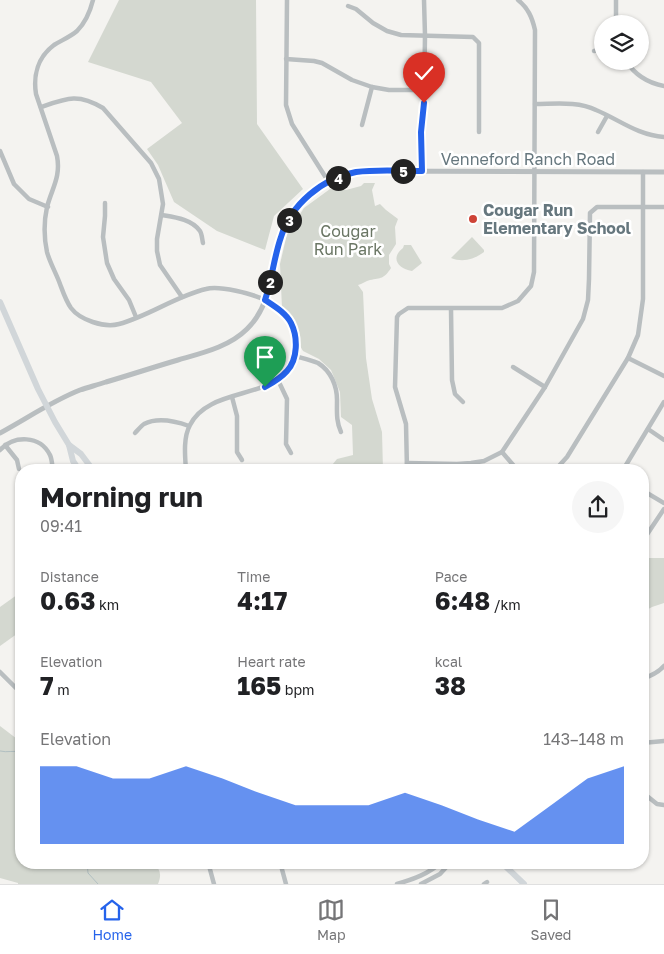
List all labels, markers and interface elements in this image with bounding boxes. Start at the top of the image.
map controls [594,15,649,70]
button: layers [594,15,649,70]
pin [403,52,445,103]
icon: check [410,59,438,87]
street label: Venneford Ranch Road [441,149,615,169]
pin: 5 [390,158,416,184]
text: 5 [399,163,408,180]
pin: 4 [326,166,350,190]
text: 4 [334,170,343,187]
place label: Cougar Run Elementary School [483,200,632,238]
pin: 3 [276,208,302,232]
text: 3 [285,212,294,229]
marker: Cougar Run Elementary School [467,213,479,225]
park label: Cougar Run Park [314,221,382,259]
pin: 2 [258,270,282,294]
text: 2 [266,274,275,291]
pin [244,336,286,387]
icon: arrive [251,343,279,371]
text: Morning run [40,480,203,513]
button: share [572,481,624,533]
text: 09:41 [40,516,82,536]
text: Distance [40,568,99,585]
text: Time [237,568,270,585]
text: Pace [435,568,467,585]
text: 0.63 [40,585,95,616]
text: 4:17 [237,585,287,616]
text: 6:48 [435,585,490,616]
text: km [95,596,119,613]
text: /km [490,596,521,613]
text: Elevation [40,653,102,670]
text: Heart rate [237,653,306,670]
text: kcal [435,653,462,670]
text: 7 [40,670,54,701]
text: 165 [237,670,281,701]
text: 38 [435,670,466,701]
text: m [54,681,70,698]
text: bpm [281,681,314,698]
text: Elevation [40,729,111,749]
text: 143–148 m [543,729,624,749]
tab: Home [92,896,132,943]
tab: Map [317,896,346,943]
tab: Saved [531,896,571,943]

